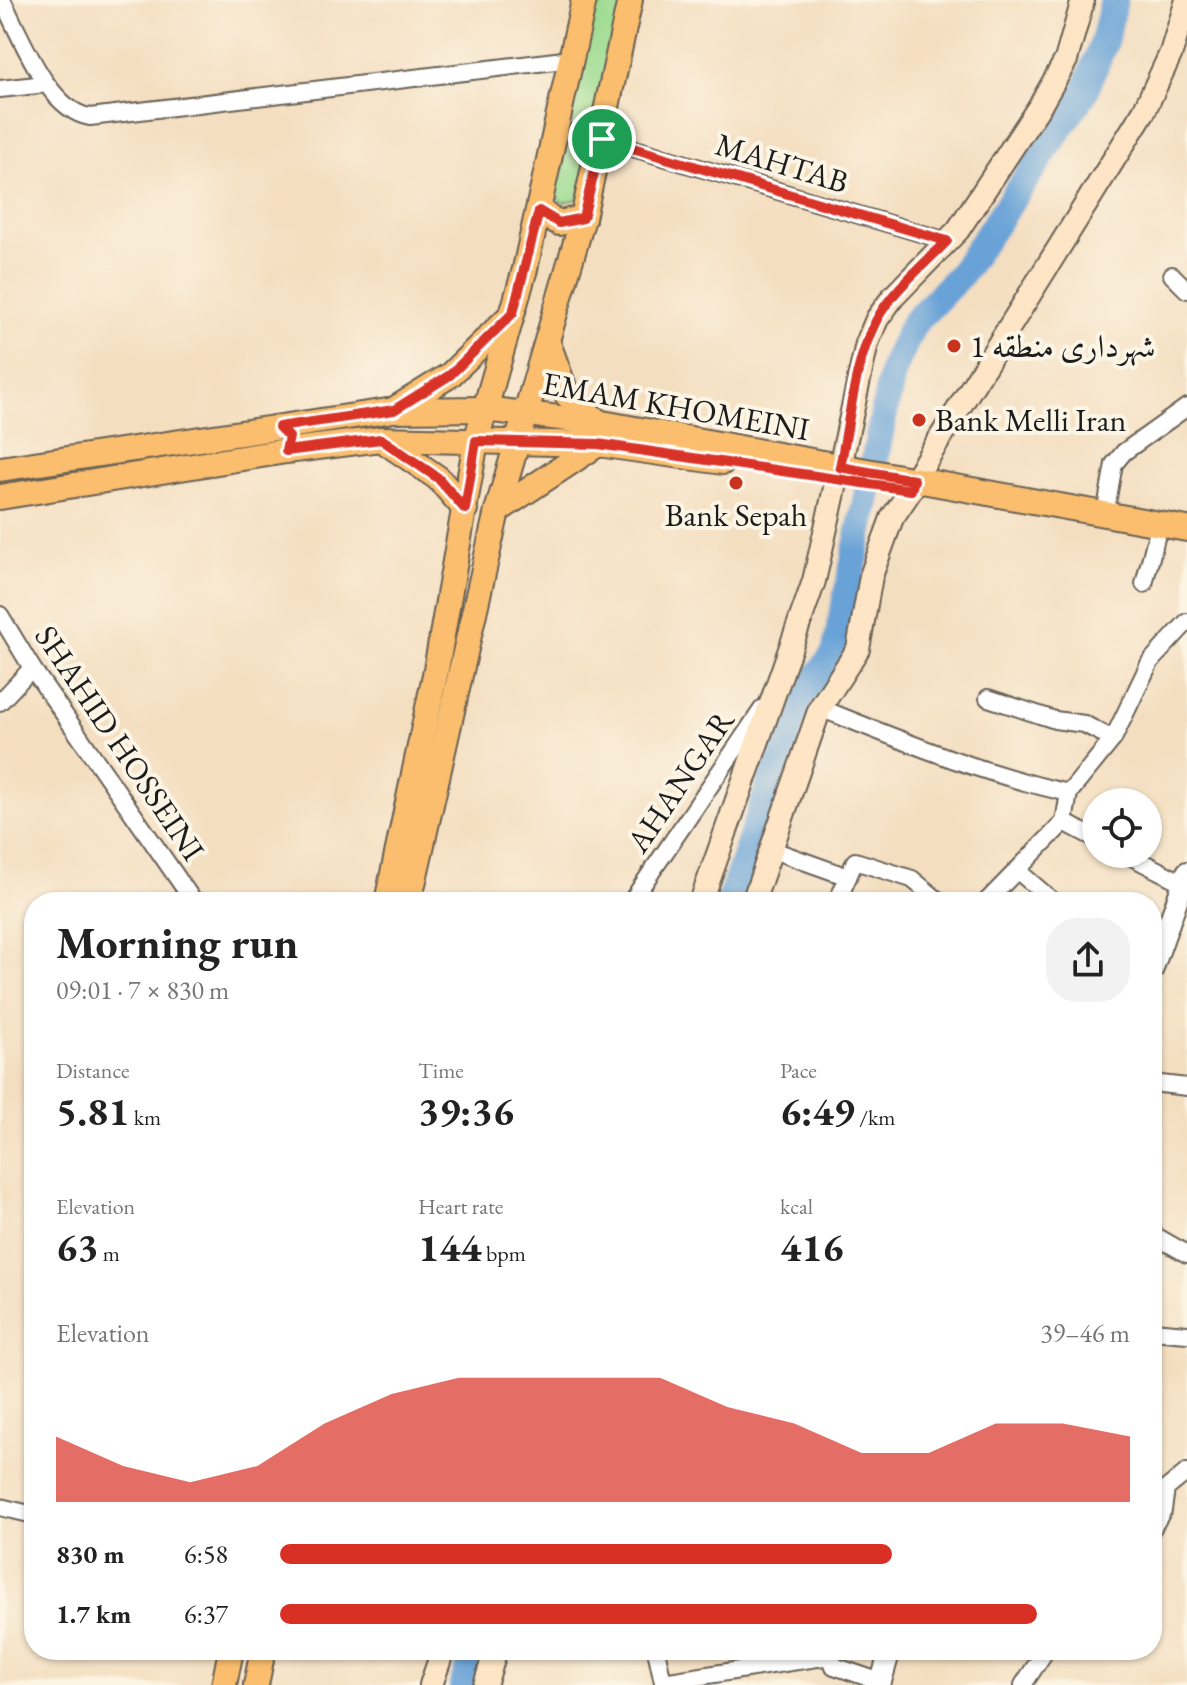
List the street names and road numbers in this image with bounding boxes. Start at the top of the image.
street label: MAHTAB [711,123,853,203]
street label: EMAM KHOMEINI [539,362,813,450]
street label: SHAHID HOSSEINI [26,617,215,869]
street label: AHANGAR [616,701,743,861]

